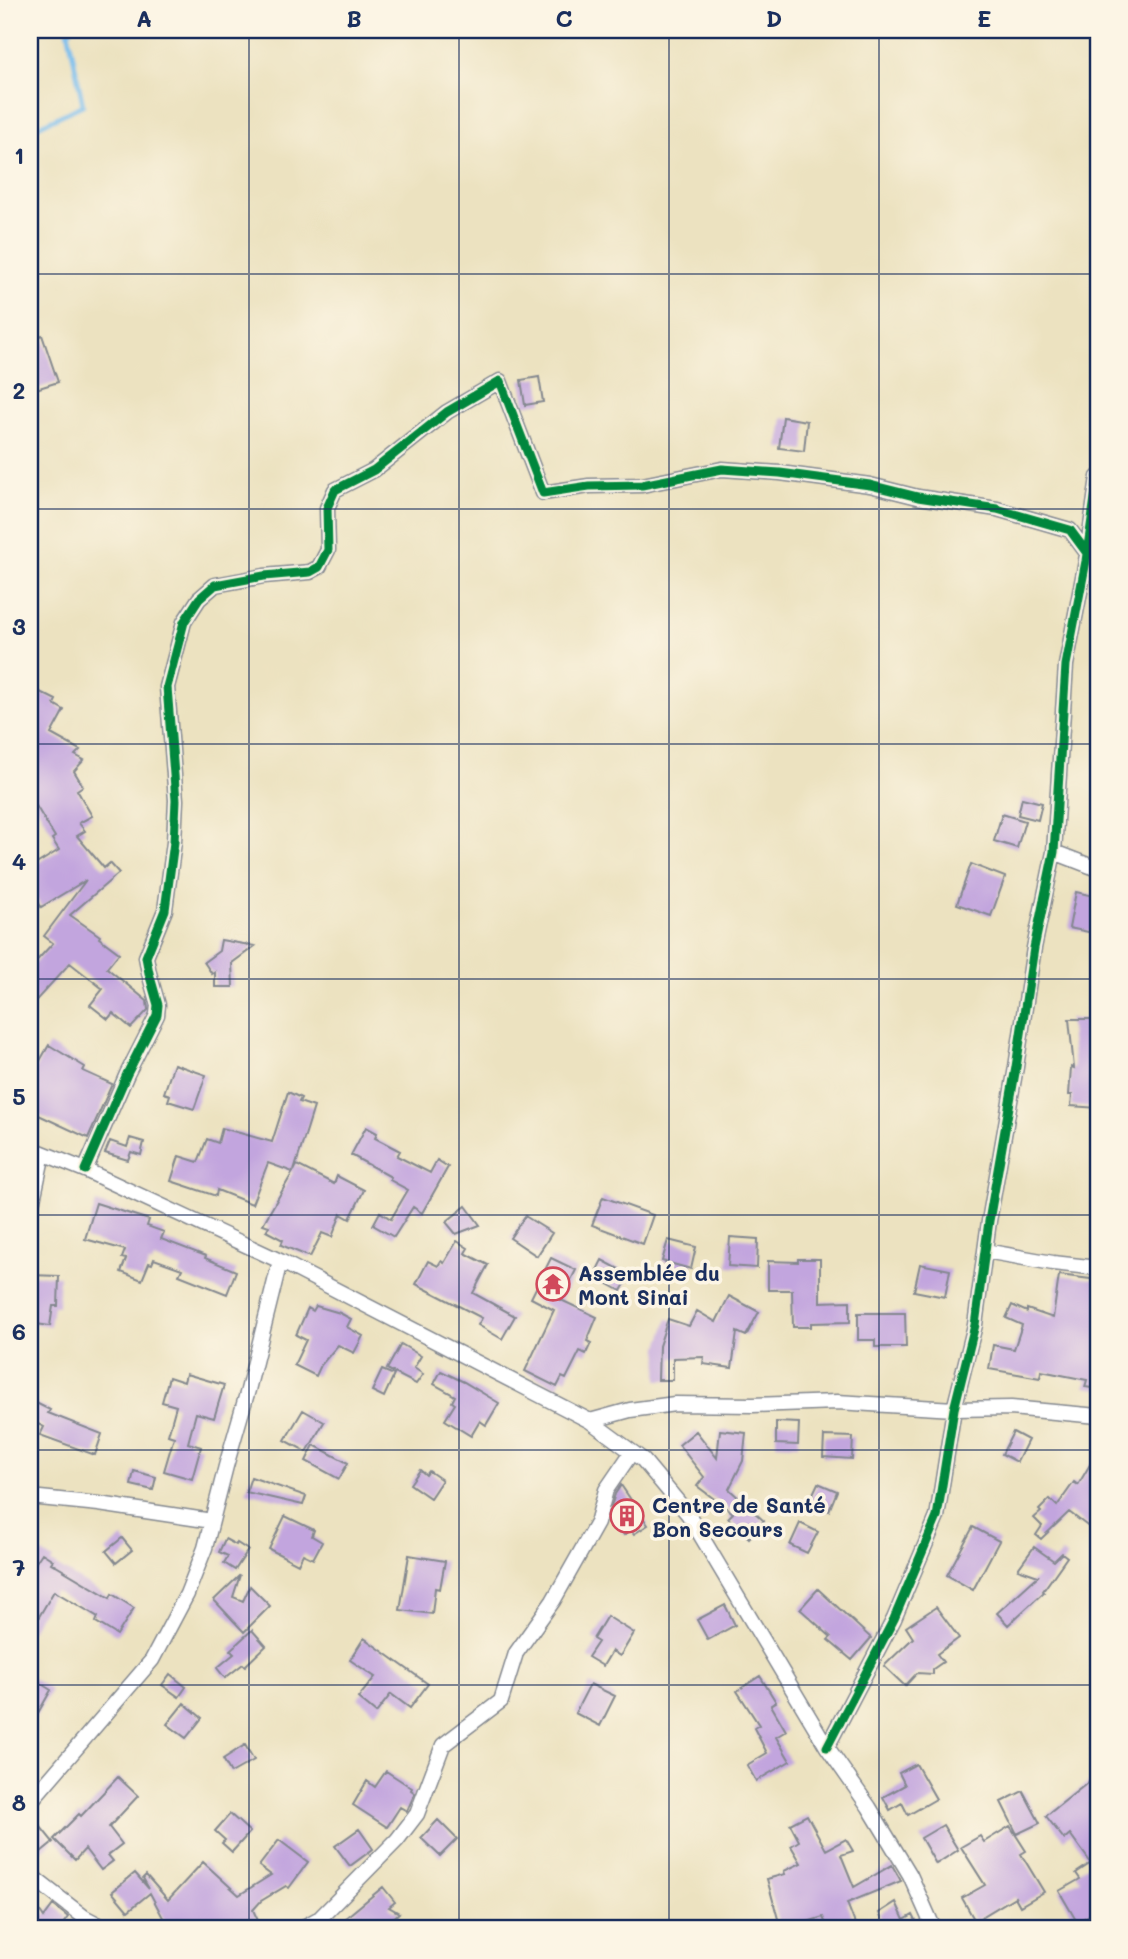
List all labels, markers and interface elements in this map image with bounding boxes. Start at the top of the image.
text: A [136,3,152,33]
text: B [346,3,362,33]
text: C [555,3,573,33]
text: D [766,3,782,33]
text: E [977,3,991,33]
text: 1 [14,140,24,170]
text: 2 [13,375,25,405]
text: 3 [12,611,26,641]
text: 4 [12,846,26,876]
text: 5 [12,1081,26,1111]
place label: Assemblée du Mont Sinai [578,1259,720,1310]
temple icon: Assemblée du Mont Sinai [534,1265,572,1303]
text: 6 [12,1316,26,1346]
place label: Centre de Santé Bon Secours [652,1491,826,1542]
building icon: Centre de Santé Bon Secours [608,1497,646,1535]
text: 7 [13,1552,26,1582]
text: 8 [12,1787,26,1817]

